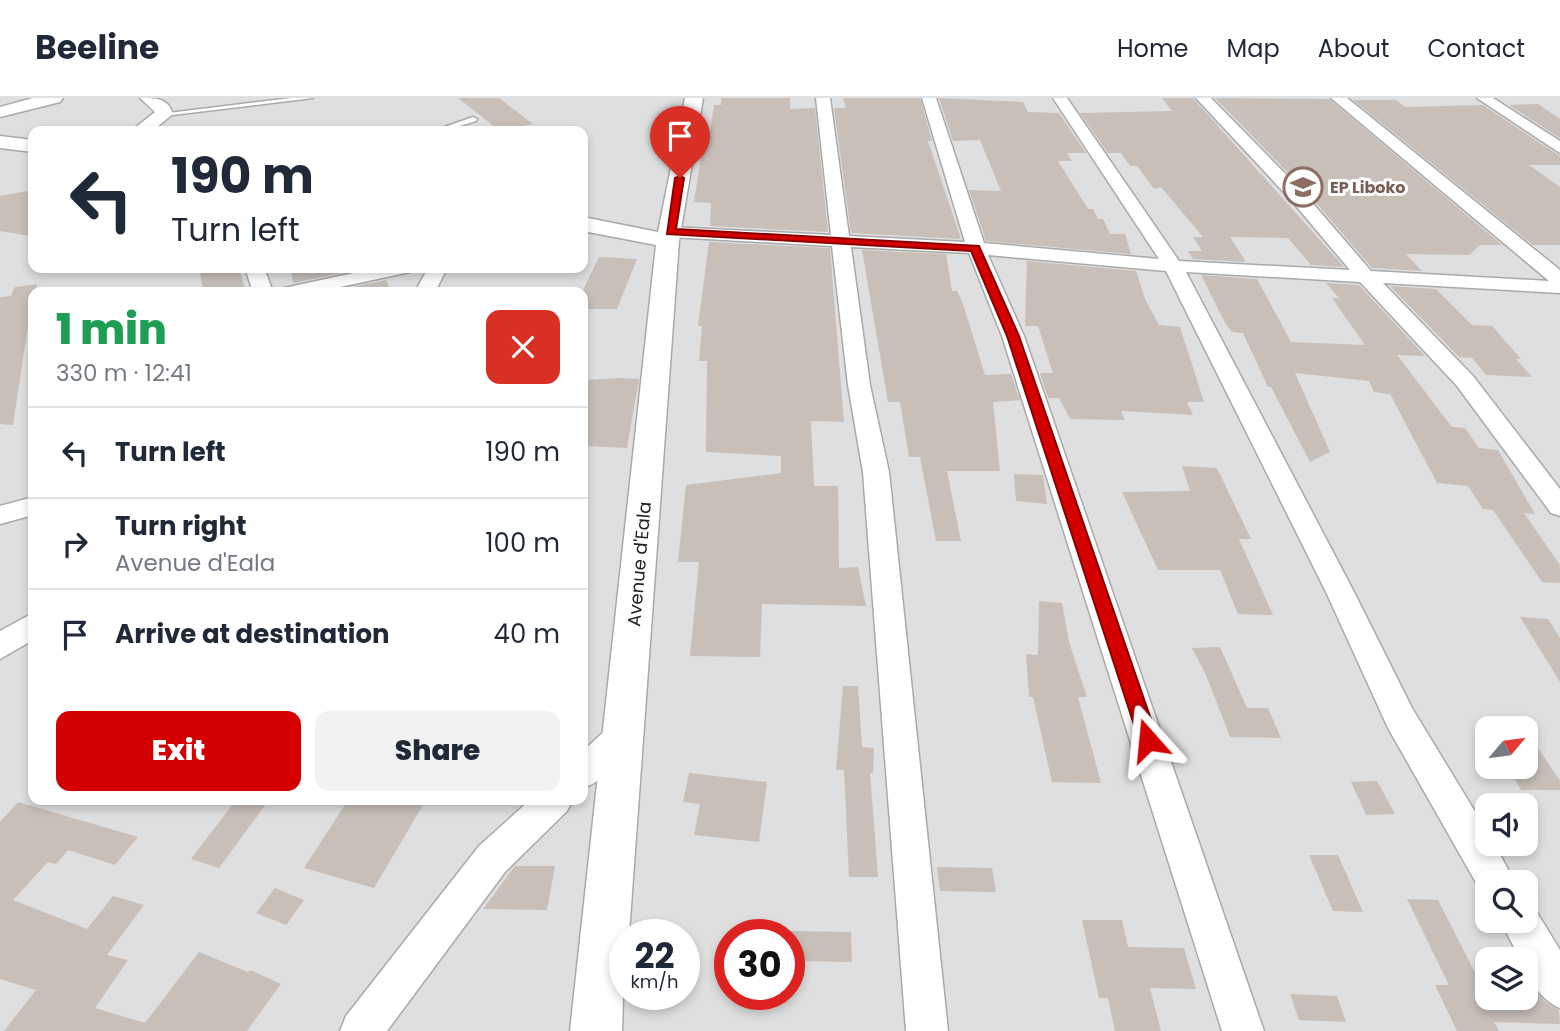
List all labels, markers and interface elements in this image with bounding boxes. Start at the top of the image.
text: Beeline [35,24,159,71]
text: Home [1117,32,1189,65]
text: Map [1227,32,1280,65]
text: About [1318,32,1389,65]
text: Contact [1427,32,1525,65]
pin [650,106,710,178]
icon: arrive [661,117,699,155]
text: 190 m [171,142,314,210]
icon: left [56,154,147,245]
school or university icon: EP Liboko [1282,166,1324,208]
place label: EP Liboko [1330,176,1406,199]
text: Turn left [171,207,300,252]
text: 1 min [56,300,167,359]
button: close [486,310,560,384]
text: 330 m · 12:41 [56,357,192,389]
icon: left [56,434,94,472]
text: Turn left [115,434,226,470]
text: 190 m [485,434,560,470]
street label: Avenue d'Eala [621,500,657,628]
text: Turn right [115,508,247,544]
icon: right [56,525,94,563]
text: 100 m [485,525,560,561]
text: Avenue d'Eala [115,547,275,579]
icon: arrive [56,616,94,654]
text: Arrive at destination [115,616,390,652]
text: 40 m [494,616,560,652]
position arrow [1111,703,1185,777]
button: Exit [56,711,301,791]
button: Share [315,711,560,791]
north arrow [1475,716,1538,779]
map controls [1475,716,1538,1010]
button: sound [1475,793,1538,856]
button: search [1475,870,1538,933]
speed limit sign: 30 [714,919,805,1010]
text: 22 [635,931,674,980]
button: layers [1475,947,1538,1010]
text: km/h [631,969,678,994]

